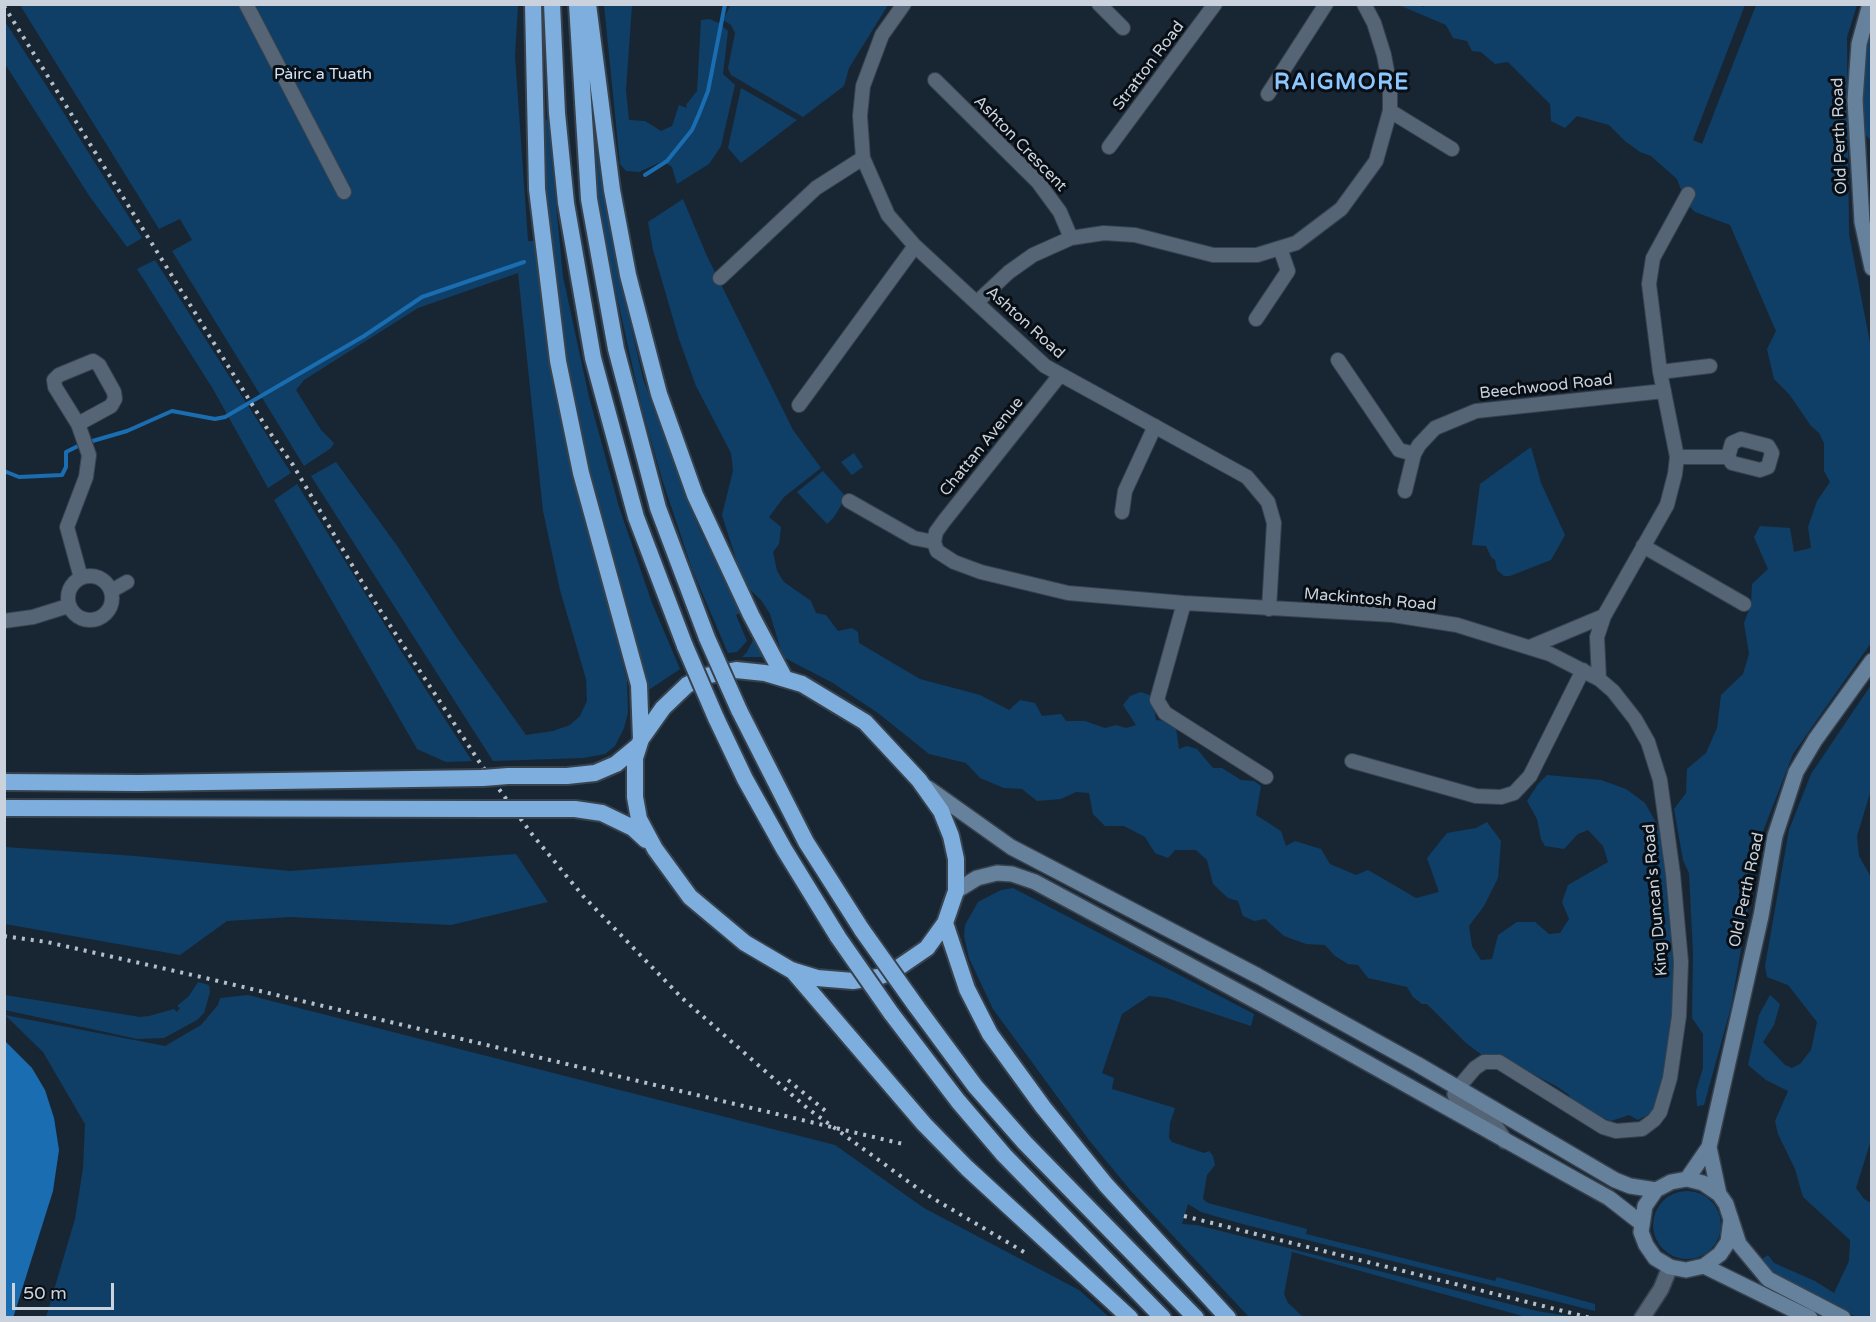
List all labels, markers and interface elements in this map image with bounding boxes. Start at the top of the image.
street label: Stratton Road [1109,18,1189,114]
park label: Pàirc a Tuath [274,65,372,85]
district label: RAIGMORE [1274,70,1410,96]
street label: Old Perth Road [1828,77,1852,195]
street label: Ashton Crescent [969,92,1071,196]
street label: Ashton Road [982,283,1068,363]
street label: Beechwood Road [1478,370,1614,404]
street label: Chattan Avenue [936,394,1028,500]
street label: Mackintosh Road [1303,585,1437,615]
street label: King Duncan's Road [1640,823,1672,977]
street label: Old Perth Road [1725,831,1769,949]
scale bar [15,1271,117,1309]
text: 50 m [23,1282,67,1304]

